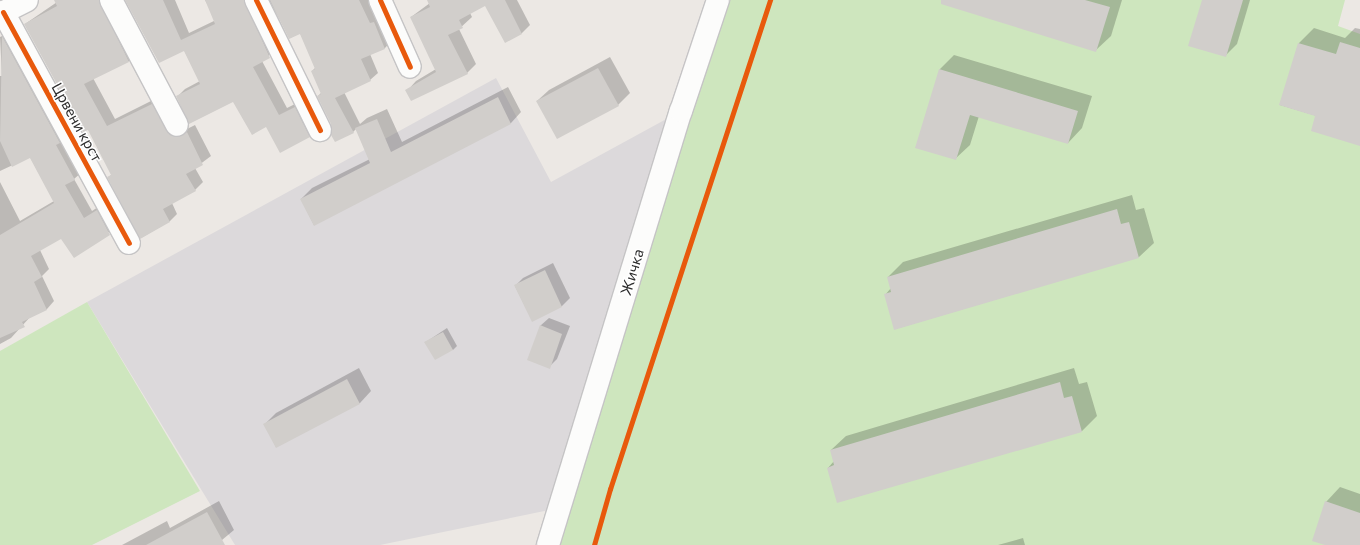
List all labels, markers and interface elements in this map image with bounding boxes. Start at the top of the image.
street label: Црвени крст [48,79,106,165]
street label: Жичка [616,246,648,298]

